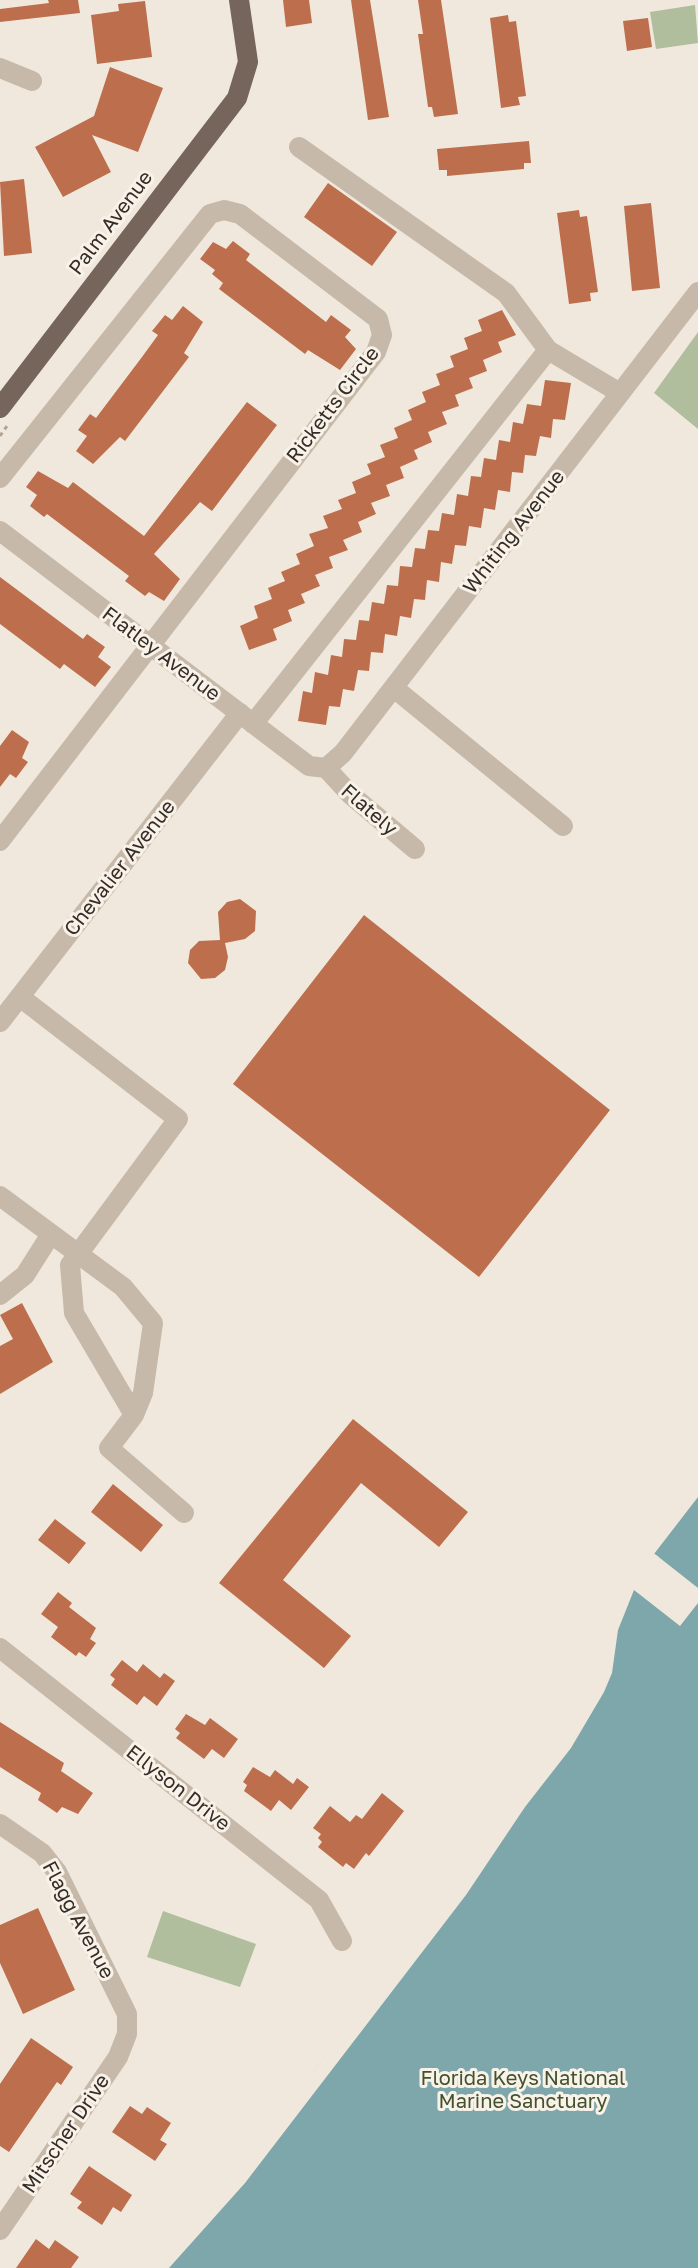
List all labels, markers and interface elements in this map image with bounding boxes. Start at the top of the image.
street label: Palm Avenue [64,166,158,280]
street label: Ricketts Circle [282,342,384,468]
street label: Whiting Avenue [458,465,570,599]
street label: Flatley Avenue [97,602,225,706]
street label: Flately [336,779,402,841]
street label: Chevalier Avenue [60,795,180,941]
street label: Ellyson Drive [121,1740,235,1836]
street label: Flagg Avenue [37,1857,119,1983]
park label: Florida Keys National Marine Sanctuary [421,2067,625,2114]
street label: Mitscher Drive [17,2070,115,2198]

